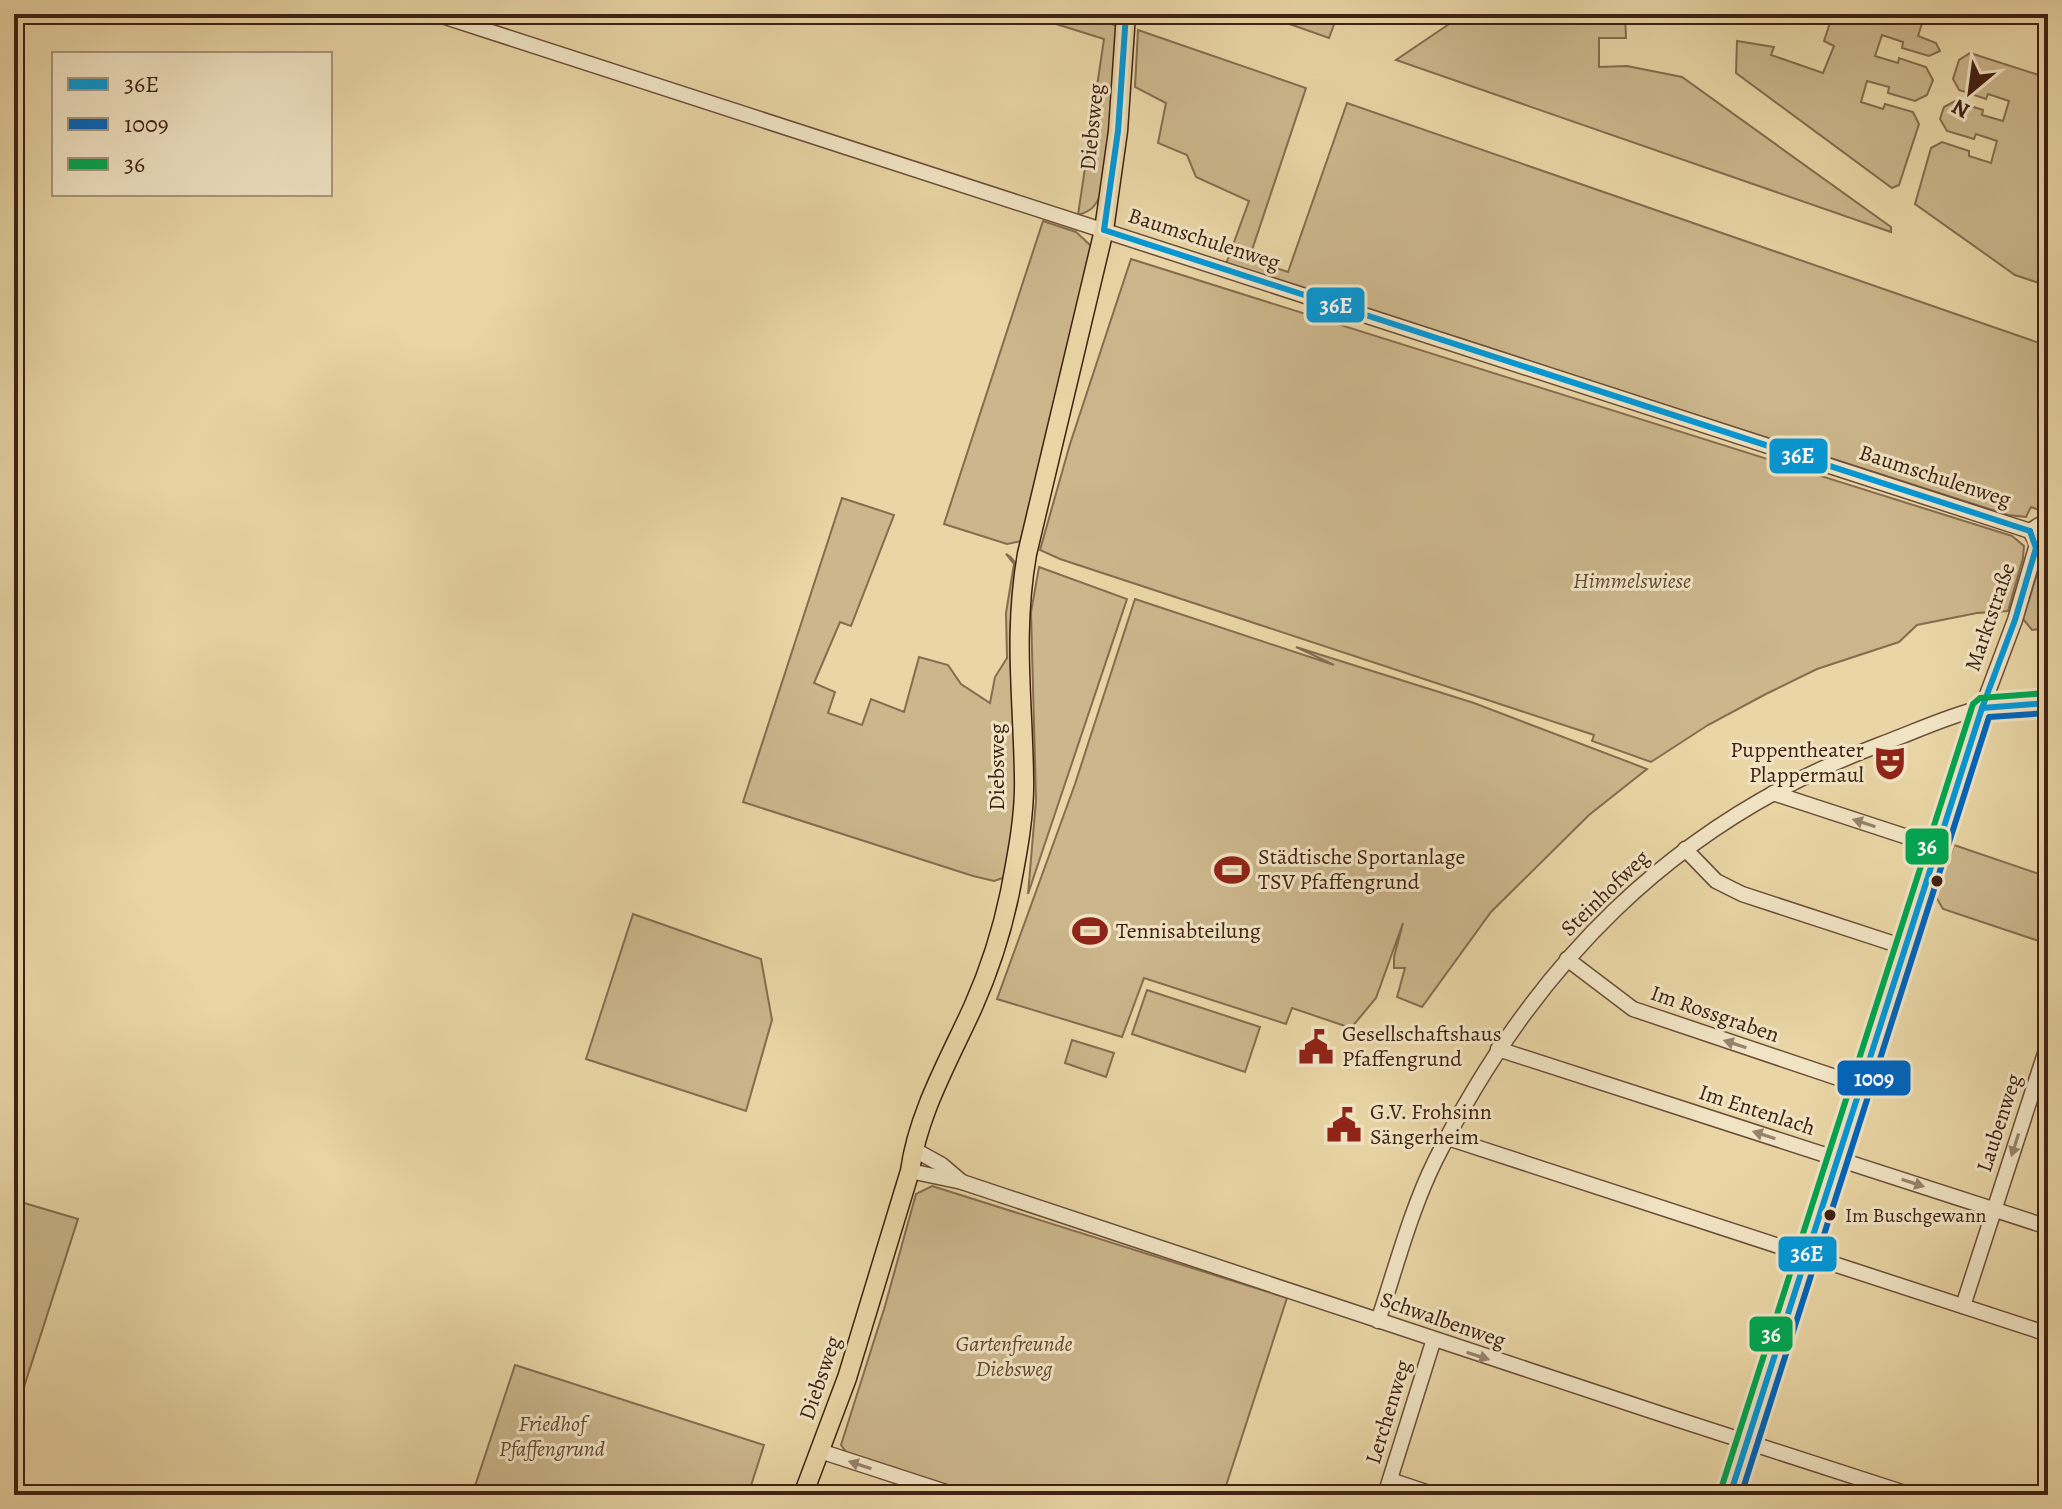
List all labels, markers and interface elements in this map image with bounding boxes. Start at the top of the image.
legend [52,52,332,196]
north arrow [1930,52,2010,132]
text: 36E [124,68,159,100]
street label: Diebsweg [1073,82,1111,172]
text: N [1947,92,1975,126]
text: 1009 [124,108,169,140]
text: 36 [124,148,145,180]
street label: Baumschulenweg [1124,200,1284,278]
line badge: 36E [1305,286,1366,324]
text: 36E [1320,291,1352,321]
line badge: 36E [1768,437,1829,475]
street label: Baumschulenweg [1855,437,2015,515]
text: 36E [1782,441,1814,471]
street label: Marktstraße [1957,559,2023,675]
park label: Himmelswiese [1573,566,1691,596]
street label: Diebsweg [982,723,1012,811]
place label: Puppentheater Plappermaul [1730,735,1864,790]
theatre icon: Puppentheater Plappermaul [1871,744,1909,782]
one-way arrow [1852,816,1876,829]
line badge: 36 [1904,827,1950,866]
text: 36 [1917,832,1937,862]
place label: Städtische Sportanlage TSV Pfaffengrund [1258,842,1465,897]
street label: Steinhofweg [1554,843,1656,943]
sports icon: Städtische Sportanlage TSV Pfaffengrund [1213,851,1251,889]
unlabelled marker [1929,873,1945,889]
sports icon: Tennisabteilung [1071,912,1109,950]
place label: Tennisabteilung [1116,916,1261,946]
street label: Im Rossgraben [1647,978,1783,1050]
place label: Gesellschaftshaus Pfaffengrund [1342,1019,1502,1074]
public building icon: Gesellschaftshaus Pfaffengrund [1297,1028,1335,1066]
one-way arrow [1723,1038,1747,1050]
line badge: 1009 [1836,1059,1912,1097]
text: 1009 [1854,1064,1894,1094]
street label: Laubenweg [1969,1070,2029,1176]
street label: Im Entenlach [1695,1077,1819,1143]
place label: G.V. Frohsinn Sängerheim [1370,1097,1492,1152]
public building icon: G.V. Frohsinn Sängerheim [1325,1106,1363,1144]
one-way arrow [1752,1129,1776,1141]
one-way arrow [2009,1133,2021,1157]
one-way arrow [1901,1178,1925,1190]
place label: Im Buschgewann [1845,1202,1987,1229]
marker: Im Buschgewann [1822,1207,1838,1223]
line badge: 36E [1777,1235,1838,1273]
text: 36E [1791,1239,1823,1269]
street label: Schwalbenweg [1376,1284,1510,1356]
line badge: 36 [1748,1315,1794,1353]
text: 36 [1761,1320,1781,1350]
park label: Gartenfreunde Diebsweg [956,1329,1073,1384]
street label: Diebsweg [792,1332,848,1424]
one-way arrow [1466,1350,1490,1363]
street label: Lerchenweg [1358,1356,1418,1468]
park label: Friedhof Pfaffengrund [499,1409,605,1464]
one-way arrow [848,1458,872,1471]

